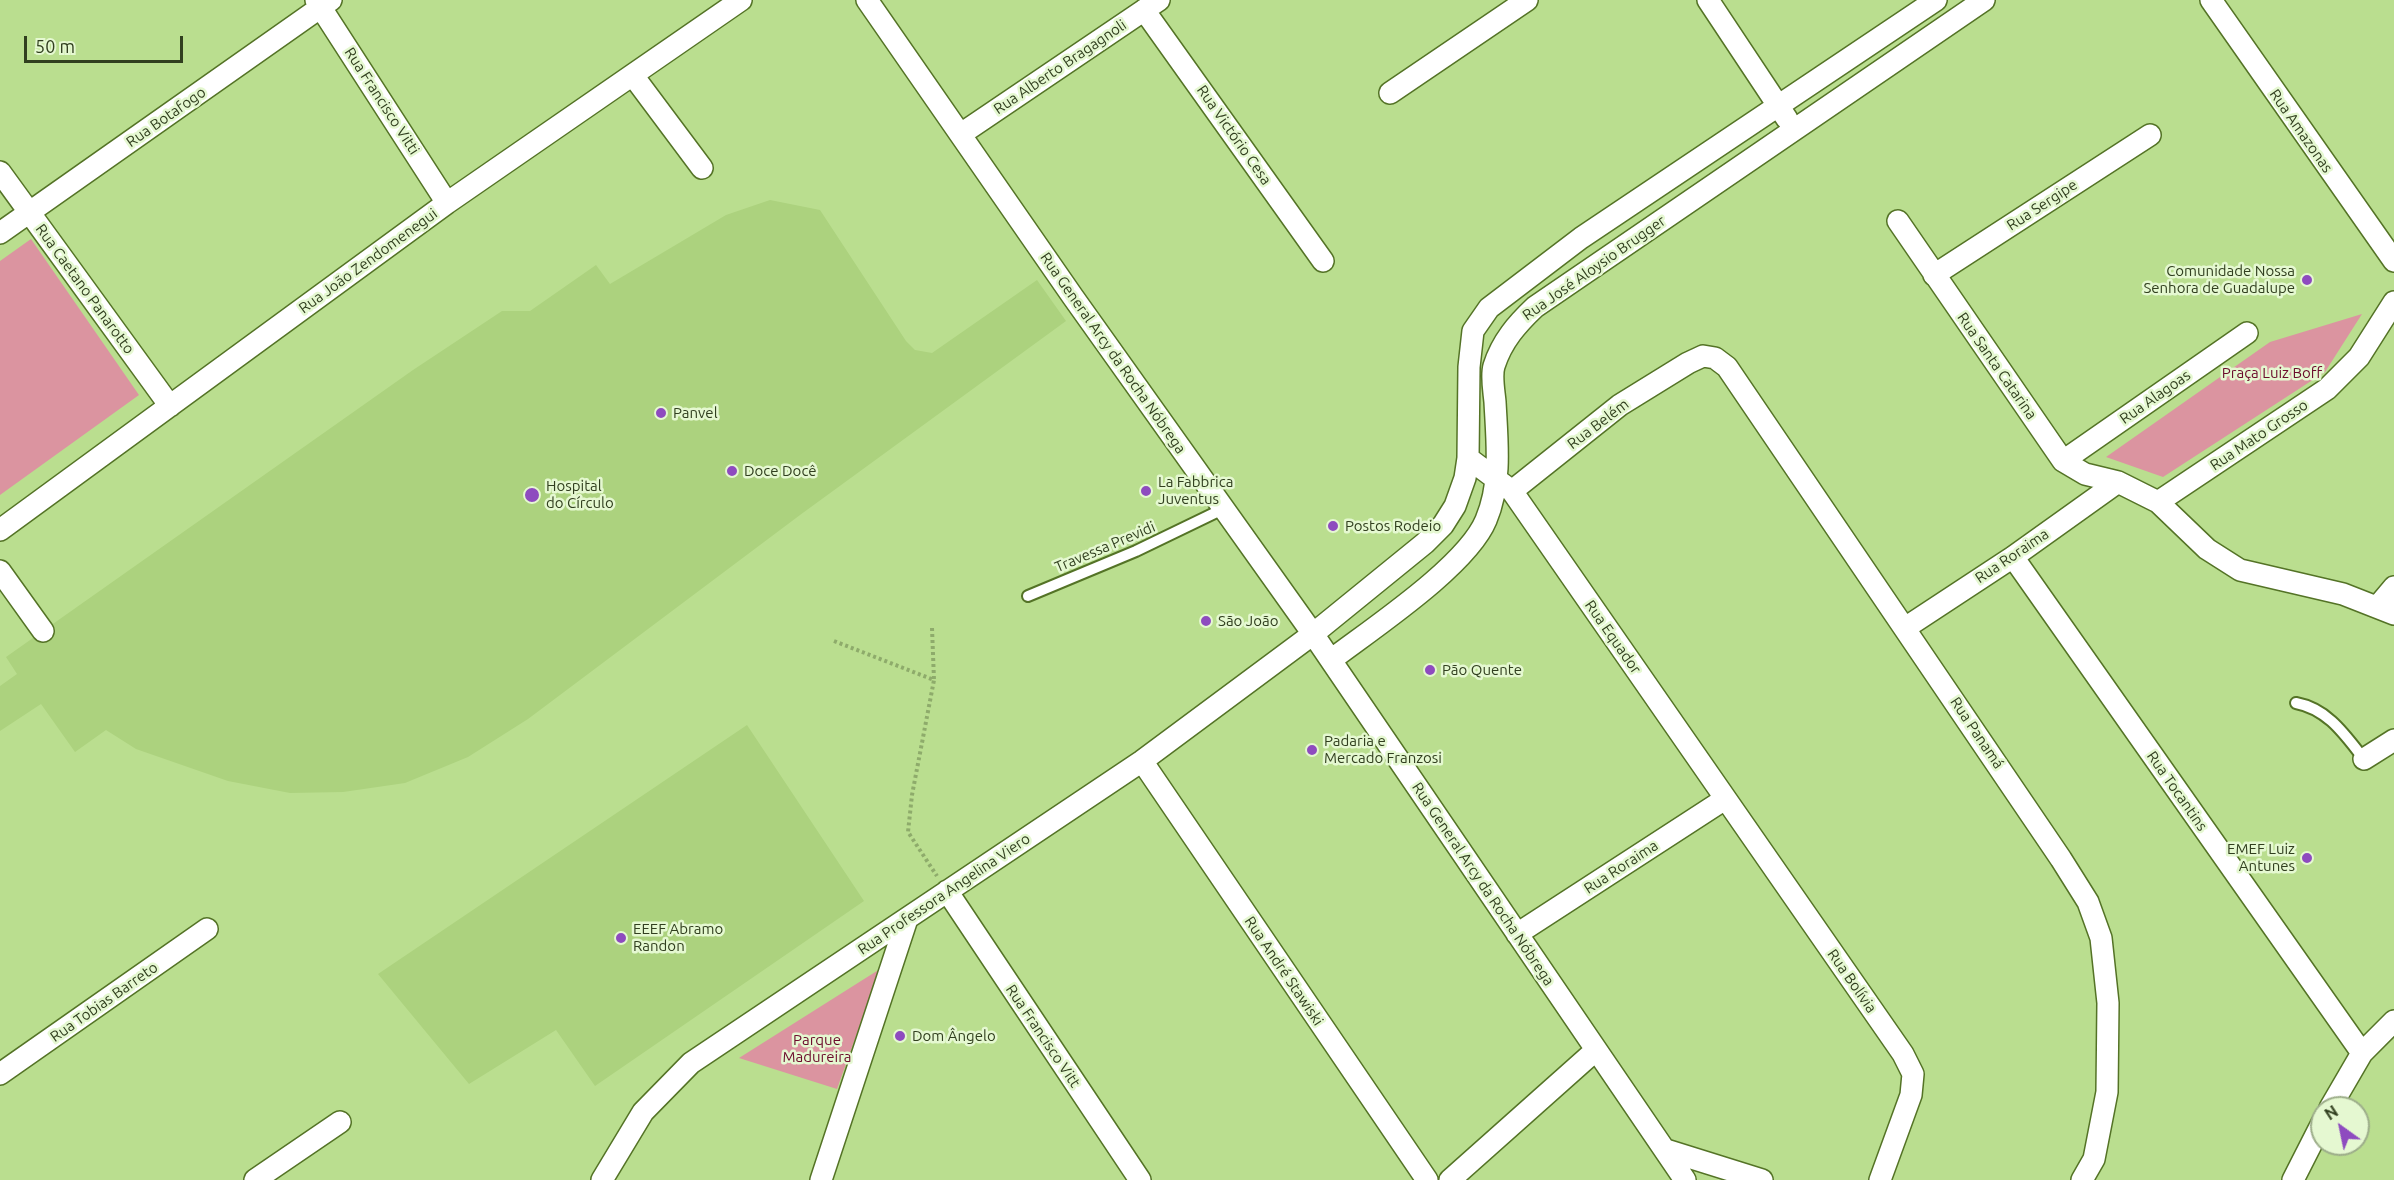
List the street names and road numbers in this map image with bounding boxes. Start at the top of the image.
street label: Rua Alberto Bragagnoli [990,16,1130,118]
street label: Rua Francisco Vitti [341,44,423,158]
street label: Rua Victório Cesa [1193,82,1275,188]
street label: Rua Botafogo [123,83,209,151]
street label: Rua Amazonas [2266,86,2336,176]
street label: Rua Sergipe [2003,176,2081,234]
street label: Rua João Zendomenegui [295,205,441,317]
street label: Rua José Aloysio Brugger [1519,212,1669,324]
street label: Rua Caetano Panarotto [32,220,138,358]
street label: Rua General Arcy da Rocha Nóbrega [1036,249,1190,457]
street label: Rua Santa Catarina [1953,309,2041,423]
street label: Rua Alagoas [2116,366,2194,428]
street label: Rua Belém [1564,395,1632,453]
street label: Rua Mato Grosso [2207,396,2311,474]
street label: Travessa Previdi [1052,518,1158,576]
street label: Rua Roraima [1972,525,2052,587]
street label: Rua Equador [1581,597,1645,677]
street label: Rua Panamá [1946,694,2008,772]
street label: Rua Tocantins [2143,748,2211,834]
street label: Rua General Arcy da Rocha Nóbrega [1408,779,1558,989]
street label: Rua Professora Angelina Viero [854,830,1034,958]
street label: Rua Roraima [1581,836,1661,898]
street label: Rua André Stawiski [1241,913,1327,1029]
street label: Rua Bolívia [1824,946,1880,1016]
street label: Rua Tobias Barreto [47,958,161,1046]
street label: Rua Francisco Vitt [1002,981,1084,1091]

